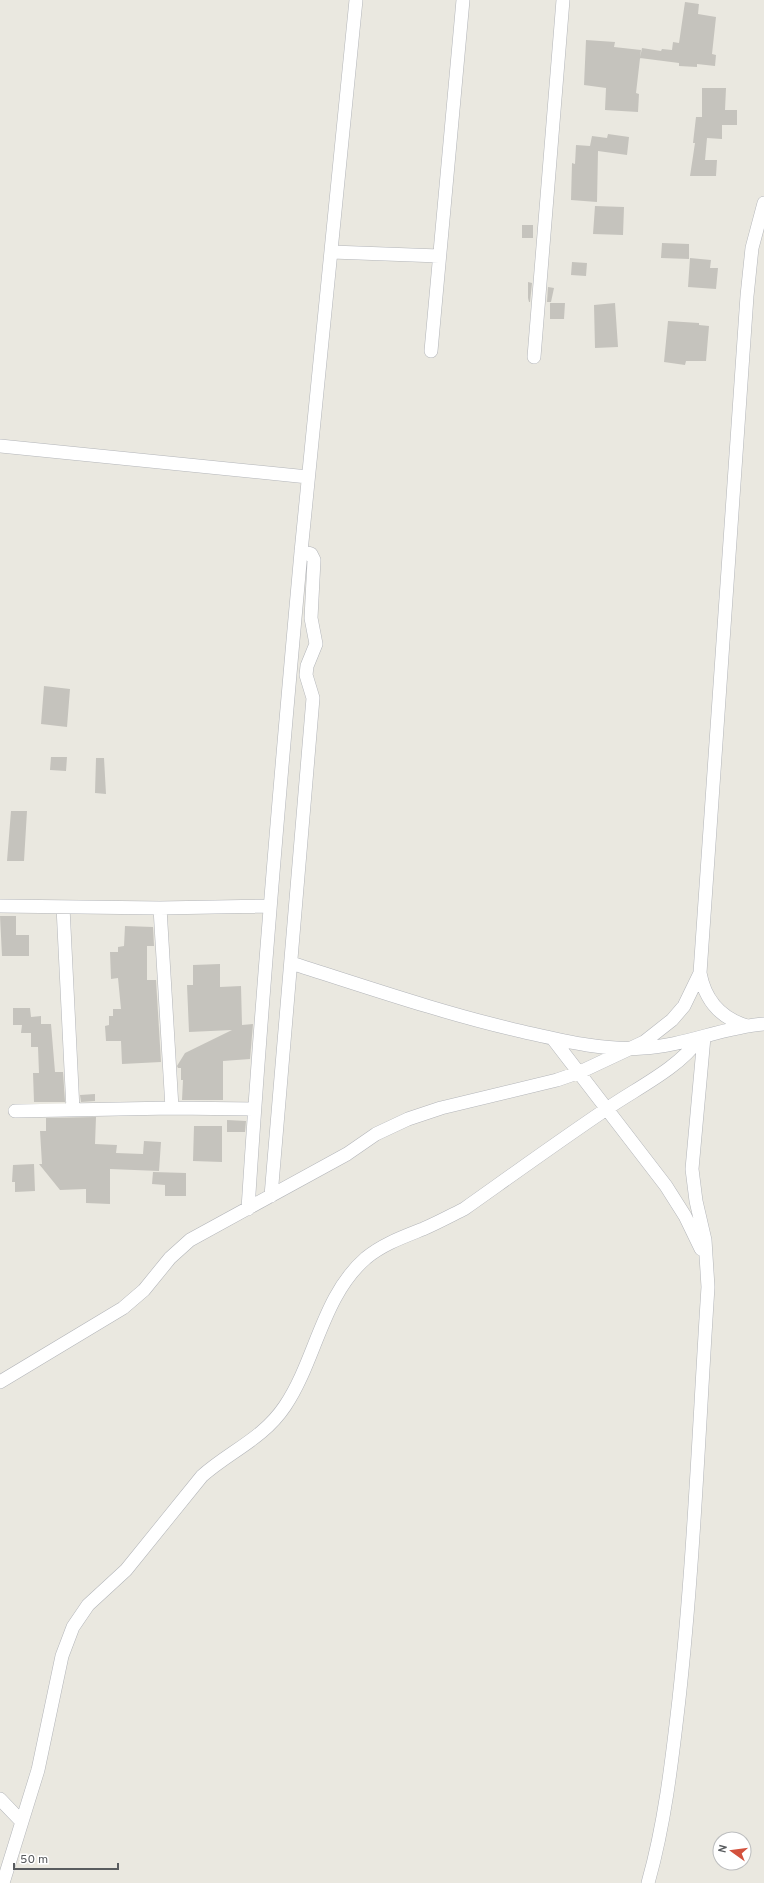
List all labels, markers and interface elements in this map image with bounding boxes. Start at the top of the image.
north arrow [712,1831,752,1871]
text: N [716,1843,731,1854]
scale bar [14,1845,118,1871]
text: 50 m [20,1852,48,1868]

